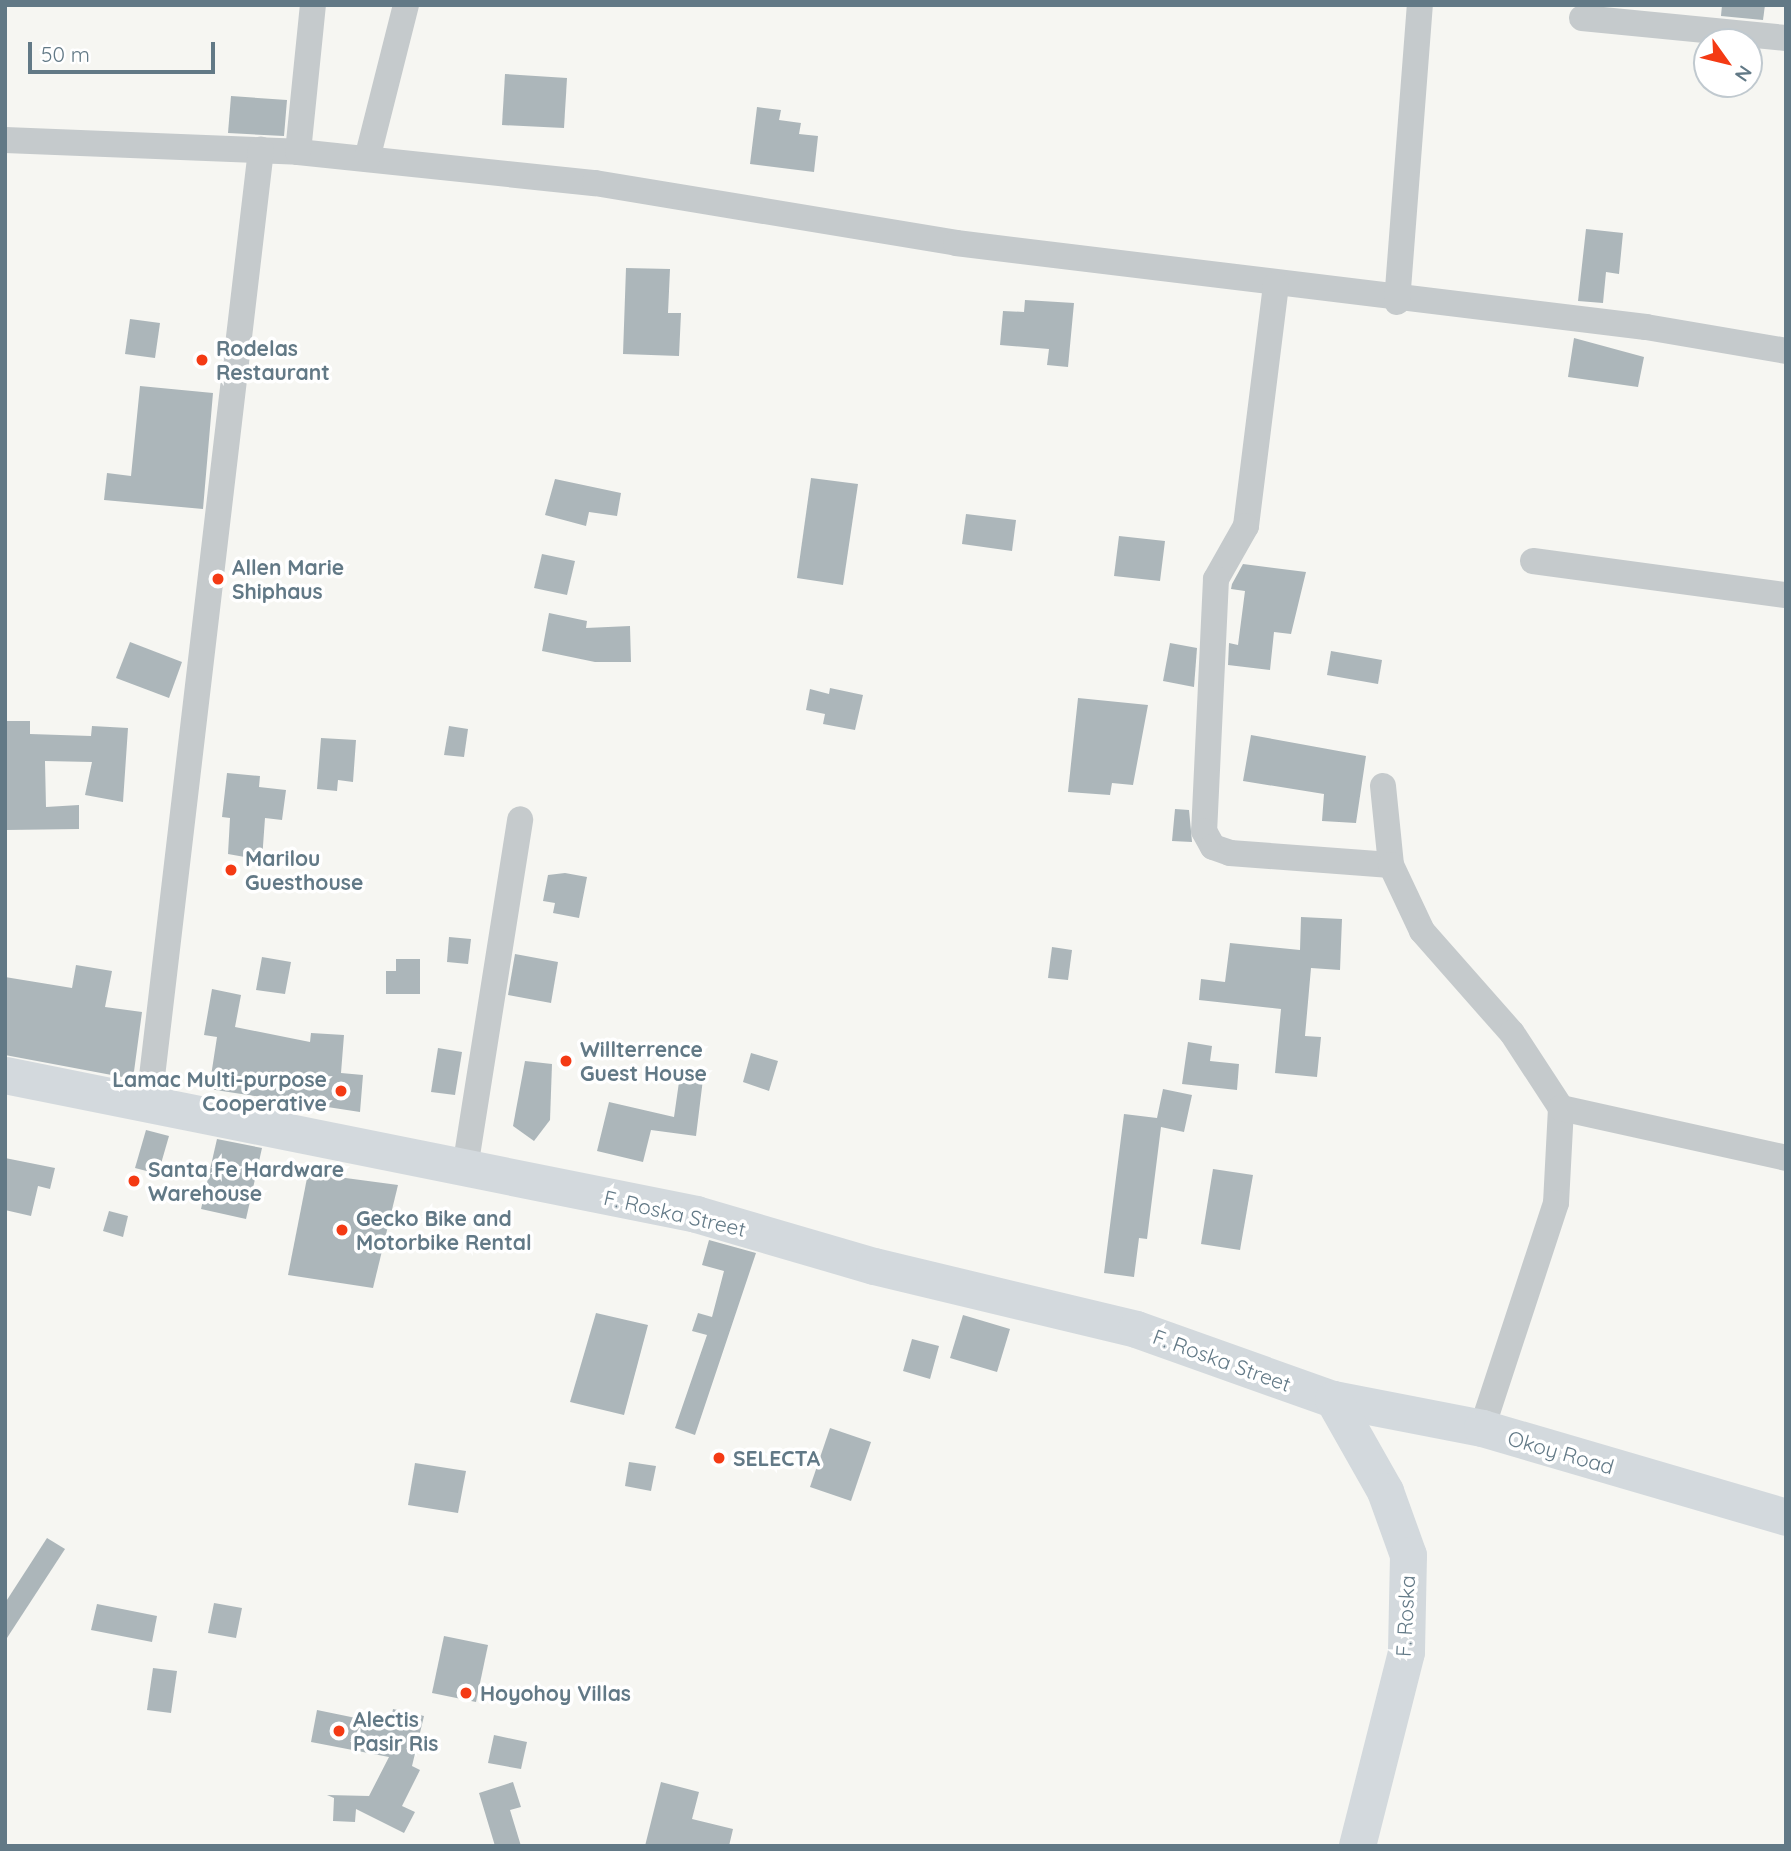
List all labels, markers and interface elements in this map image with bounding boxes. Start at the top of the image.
scale bar [32,28,219,72]
north arrow [1693,28,1763,98]
text: 50 m [41,41,90,67]
text: N [1730,61,1758,86]
place label: Rodelas Restaurant [216,335,330,385]
marker: Rodelas Restaurant [194,352,210,368]
place label: Allen Marie Shiphaus [232,554,344,604]
marker: Allen Marie Shiphaus [210,571,226,587]
place label: Marilou Guesthouse [245,845,363,895]
marker: Marilou Guesthouse [223,862,239,878]
place label: Willterrence Guest House [580,1036,707,1086]
marker: Willterrence Guest House [558,1053,574,1069]
place label: Lamac Multi-purpose Cooperative [112,1066,327,1116]
marker: Lamac Multi-purpose Cooperative [333,1083,349,1099]
place label: Santa Fe Hardware Warehouse [148,1156,344,1206]
marker: Santa Fe Hardware Warehouse [126,1173,142,1189]
street label: F. Roska Street [602,1184,748,1242]
place label: Gecko Bike and Motorbike Rental [356,1205,532,1255]
marker: Gecko Bike and Motorbike Rental [334,1222,350,1238]
street label: F. Roska Street [1150,1323,1294,1397]
street label: Okoy Road [1505,1425,1617,1479]
place label: SELECTA [733,1445,820,1471]
marker: SELECTA [711,1450,727,1466]
street label: F. Roska [1390,1574,1420,1658]
place label: Hoyohoy Villas [480,1680,631,1706]
marker: Hoyohoy Villas [458,1685,474,1701]
place label: Alectis Pasir Ris [353,1706,438,1756]
marker: Alectis Pasir Ris [331,1723,347,1739]

